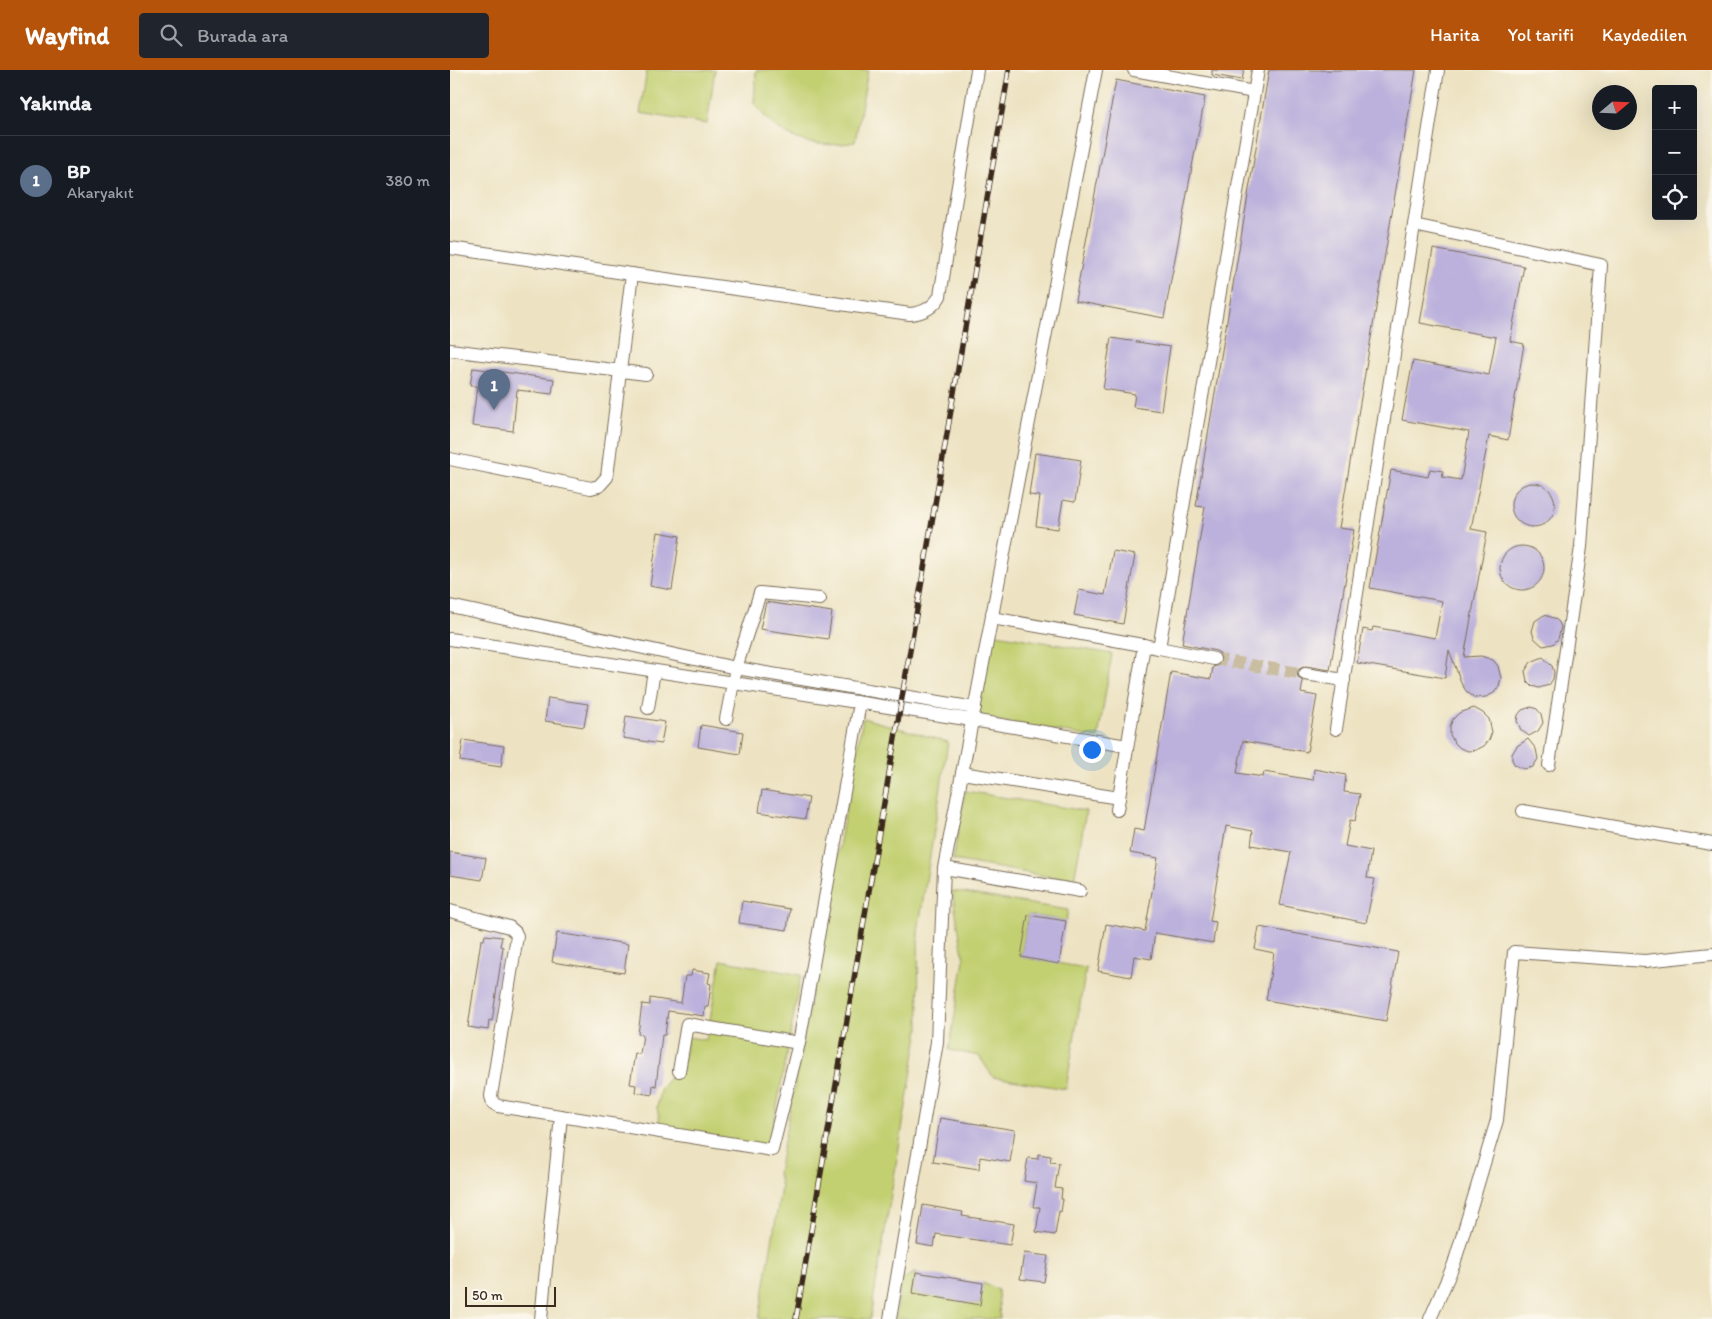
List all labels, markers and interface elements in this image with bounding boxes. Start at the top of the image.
search box [139,13,489,58]
text: Wayfind [25,21,109,50]
icon: search [157,21,185,49]
text: Burada ara [197,24,288,47]
text: Harita [1430,24,1480,46]
text: Yol tarifi [1508,24,1574,46]
text: Kaydedilen [1602,24,1687,46]
north arrow [1592,85,1637,130]
map controls [1652,85,1697,220]
button: + [1652,85,1697,130]
text: Yakında [20,90,92,115]
button: − [1652,130,1697,175]
text: BP [67,160,90,183]
text: 1 [32,171,40,190]
text: 380 m [386,171,430,190]
button: locate [1652,175,1697,220]
text: Akaryakıt [67,183,134,202]
pin: 1 [478,369,510,410]
your location [1079,737,1105,763]
scale bar [465,1284,556,1307]
text: 50 m [472,1287,503,1304]

